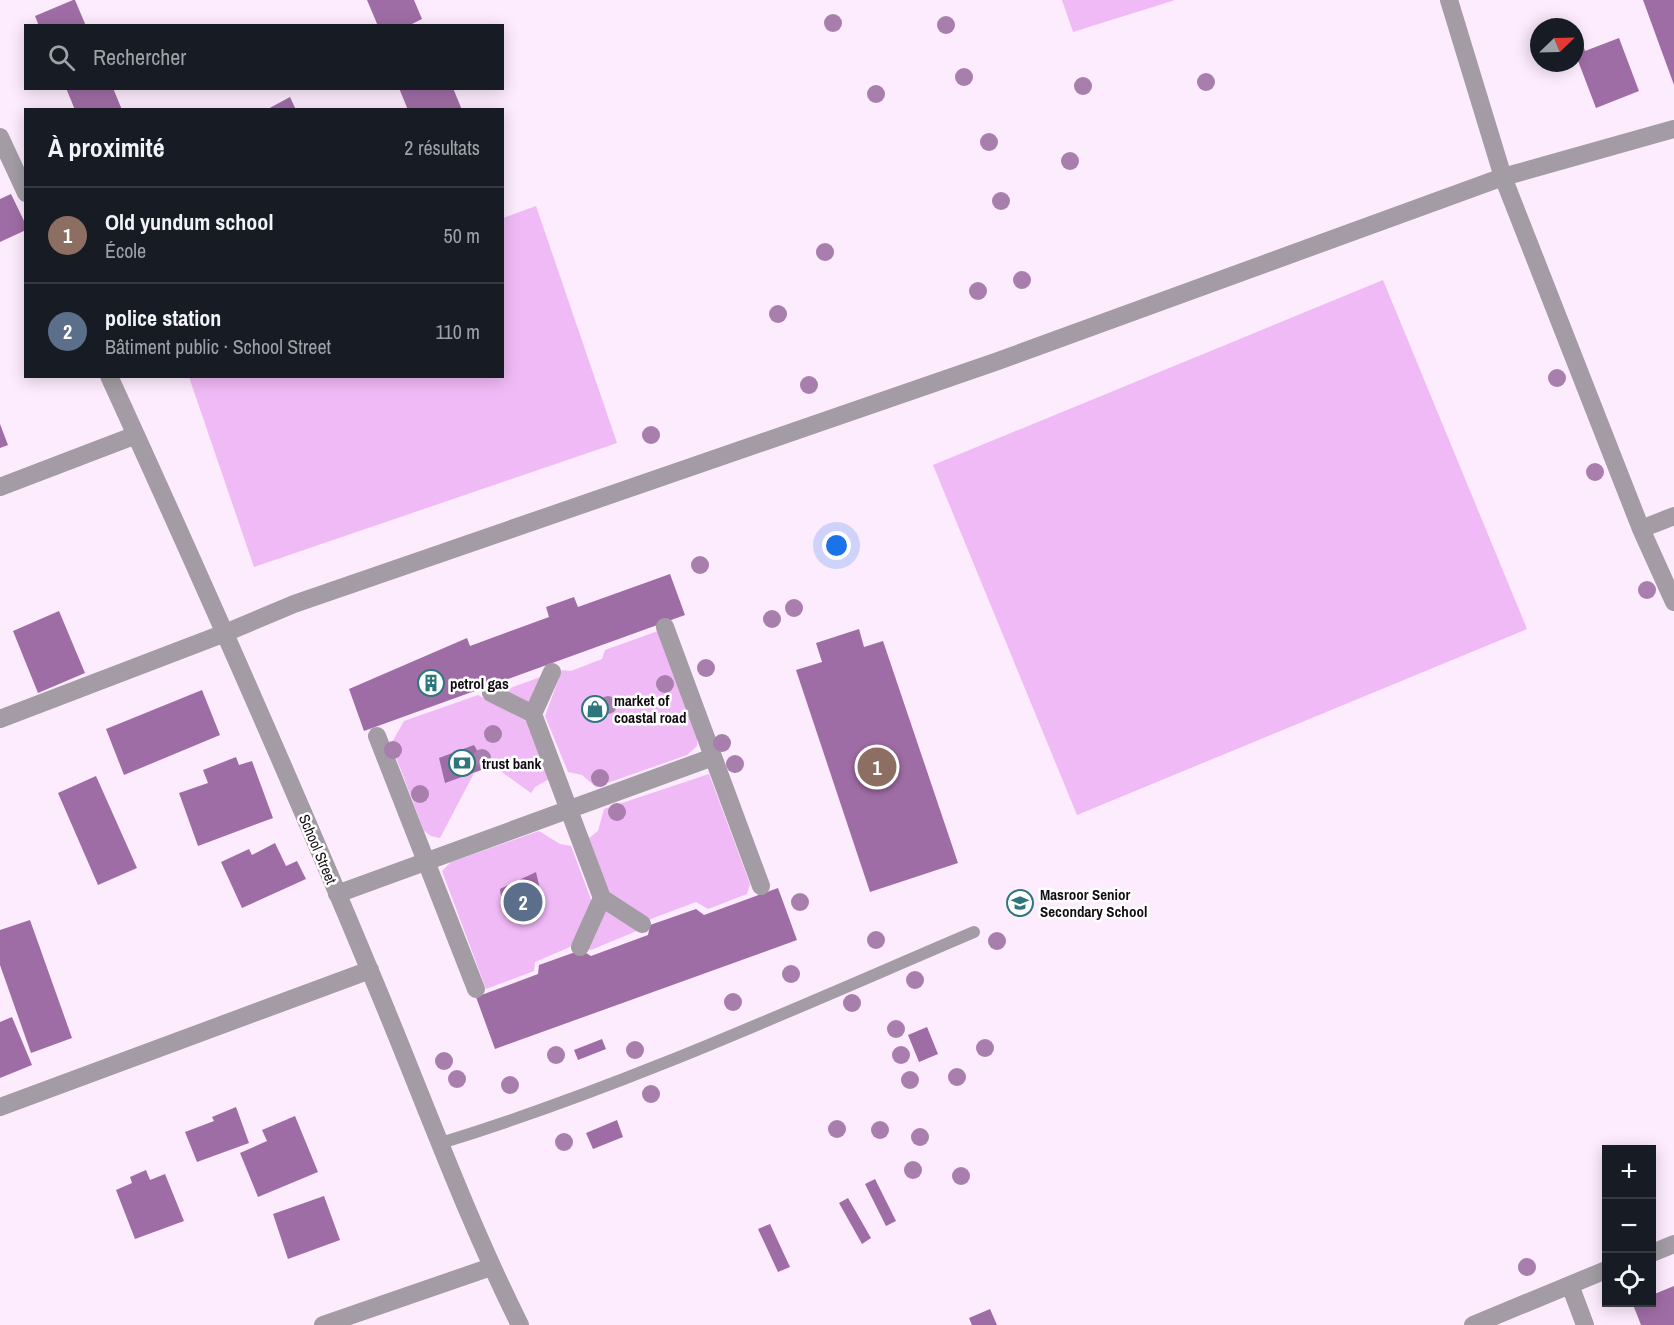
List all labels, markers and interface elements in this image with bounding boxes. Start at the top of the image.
north arrow [1530,18,1584,72]
search box [24,24,504,90]
icon: search [45,41,78,74]
text: Rechercher [93,42,186,72]
text: À proximité [48,130,165,165]
text: 2 résultats [404,134,480,161]
text: Old yundum school [105,207,273,237]
text: 1 [63,222,72,249]
text: 50 m [444,222,480,249]
text: École [105,237,146,264]
text: police station [105,303,221,333]
text: 2 [63,318,72,345]
text: 110 m [436,318,480,345]
text: Bâtiment public · School Street [105,333,331,360]
your location [822,531,851,560]
building icon: petrol gas [416,668,446,698]
place label: petrol gas [450,673,509,694]
place label: market of coastal road [614,690,686,728]
shop icon: market of coastal road [580,694,610,724]
pin: 1 [858,744,896,789]
bank icon: trust bank [447,748,477,778]
place label: trust bank [482,753,542,774]
street label: School Street [294,811,342,888]
pin: 2 [504,880,542,924]
place label: Masroor Senior Secondary School [1040,884,1147,922]
school or university icon: Masroor Senior Secondary School [1005,888,1035,918]
map controls [1602,1145,1656,1307]
button: + [1602,1145,1656,1199]
button: − [1602,1199,1656,1253]
button: locate [1602,1253,1656,1307]

